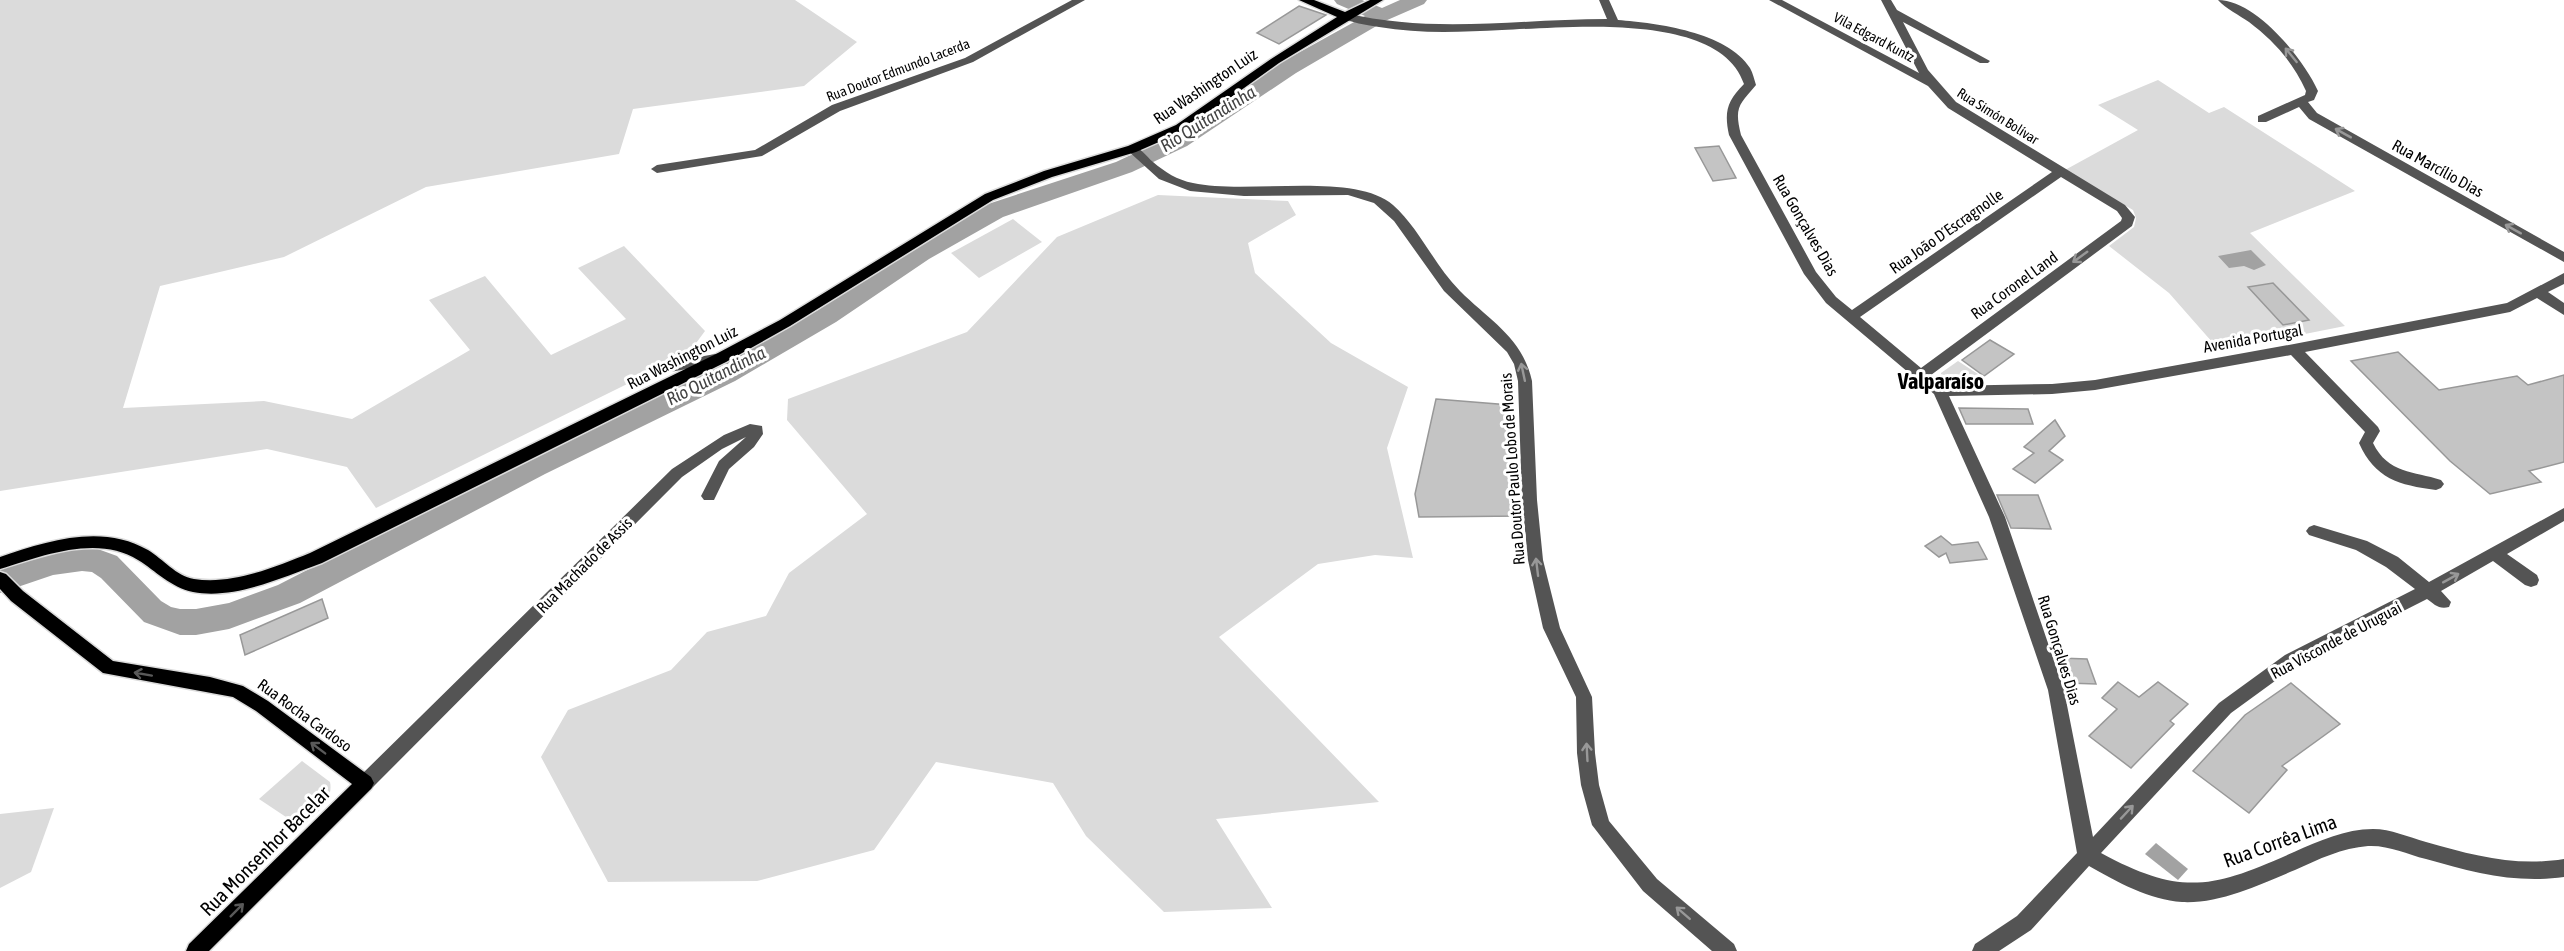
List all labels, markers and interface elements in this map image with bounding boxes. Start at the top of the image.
street label: Vila Edgard Kuntz [1831,9,1917,65]
street label: Rua Doutor Edmundo Lacerda [824,35,972,105]
street label: Rua Washington Luiz [1150,45,1261,128]
one-way arrow [2285,48,2298,64]
water label: Rio Quitandinha [1156,81,1260,156]
street label: Rua Simón Bolívar [1954,85,2042,148]
one-way arrow [2335,127,2352,139]
street label: Rua Marcílio Dias [2389,136,2487,201]
street label: Rua Gonçalves Dias [1769,171,1842,280]
street label: Rua João D´Escragnolle [1886,185,2007,278]
one-way arrow [2505,223,2522,235]
street label: Rua Coronel Land [1967,248,2061,322]
one-way arrow [2073,251,2089,264]
street label: Avenida Portugal [2202,320,2305,357]
street label: Rua Washington Luiz [624,321,741,393]
water label: Rio Quitandinha [663,341,769,409]
one-way arrow [1517,363,1528,382]
district label: Valparaíso [1897,368,1984,394]
street label: Rua Doutor Paulo Lobo de Morais [1496,372,1528,566]
street label: Rua Machado de Assis [533,513,636,616]
one-way arrow [1531,557,1542,577]
one-way arrow [2442,572,2459,584]
street label: Rua Gonçalves Dias [2034,593,2085,708]
street label: Rua Visconde de Uruguai [2268,598,2405,683]
one-way arrow [134,668,153,679]
street label: Rua Rocha Cardoso [254,675,356,755]
one-way arrow [310,742,326,755]
one-way arrow [1581,743,1592,763]
street label: Rua Monsenhor Bacelar [195,780,335,920]
one-way arrow [2120,805,2134,820]
street label: Rua Corrêa Lima [2220,809,2340,872]
one-way arrow [230,902,245,917]
one-way arrow [1676,906,1691,920]

